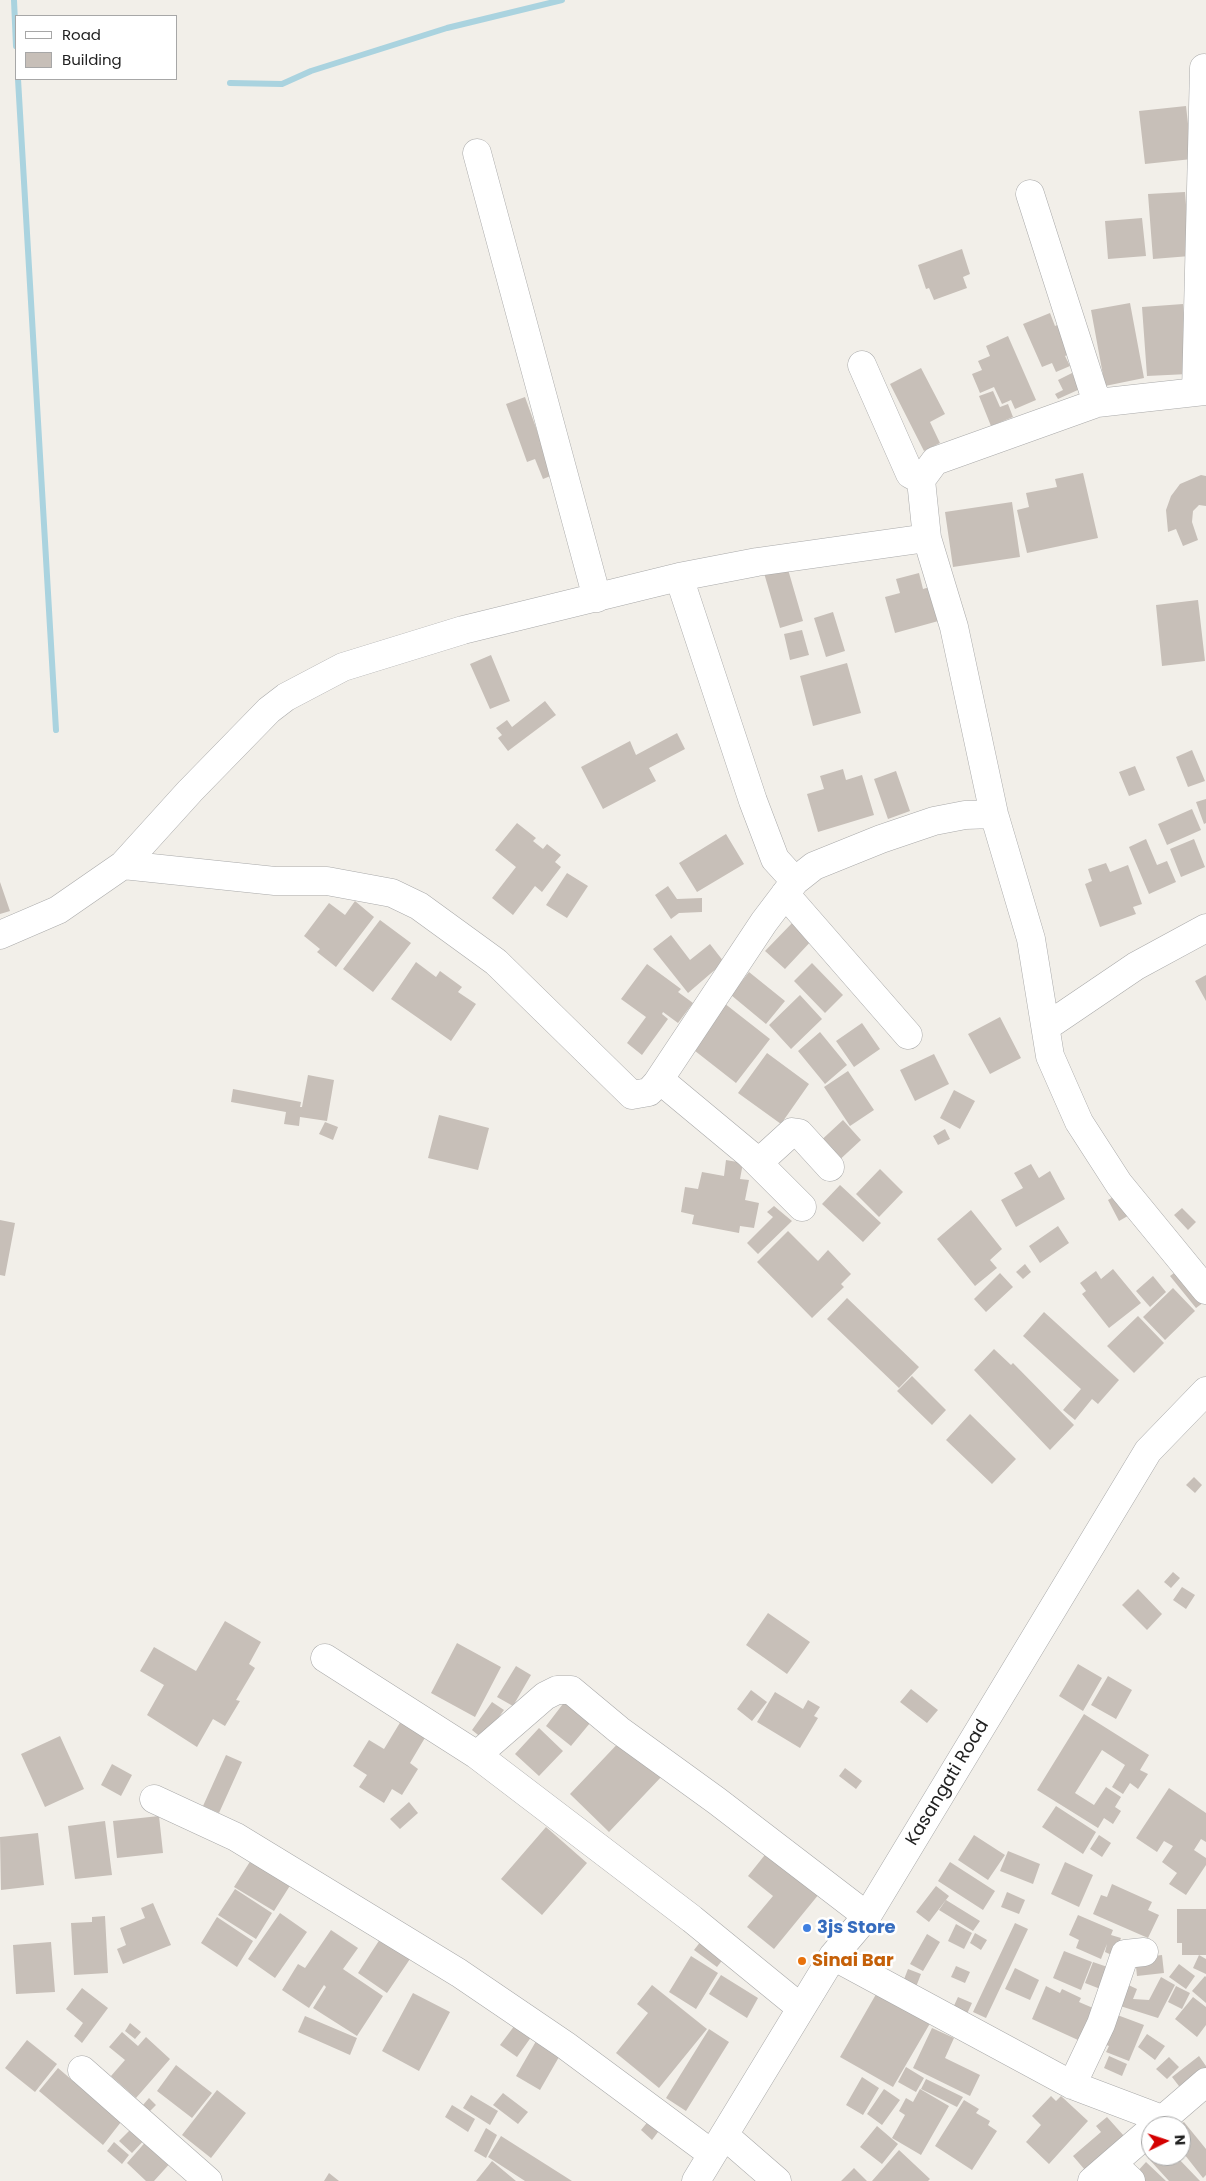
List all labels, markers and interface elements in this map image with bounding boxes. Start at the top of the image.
legend [15,15,178,80]
text: Road [62,24,101,45]
text: Building [62,49,122,70]
street label: Kasangati Road [902,1716,994,1850]
place label: 3js Store [817,1917,896,1939]
marker: 3js Store [801,1922,813,1934]
place label: Sinai Bar [812,1950,894,1972]
marker: Sinai Bar [796,1955,808,1967]
north arrow [1141,2116,1191,2166]
text: N [1170,2134,1190,2146]

